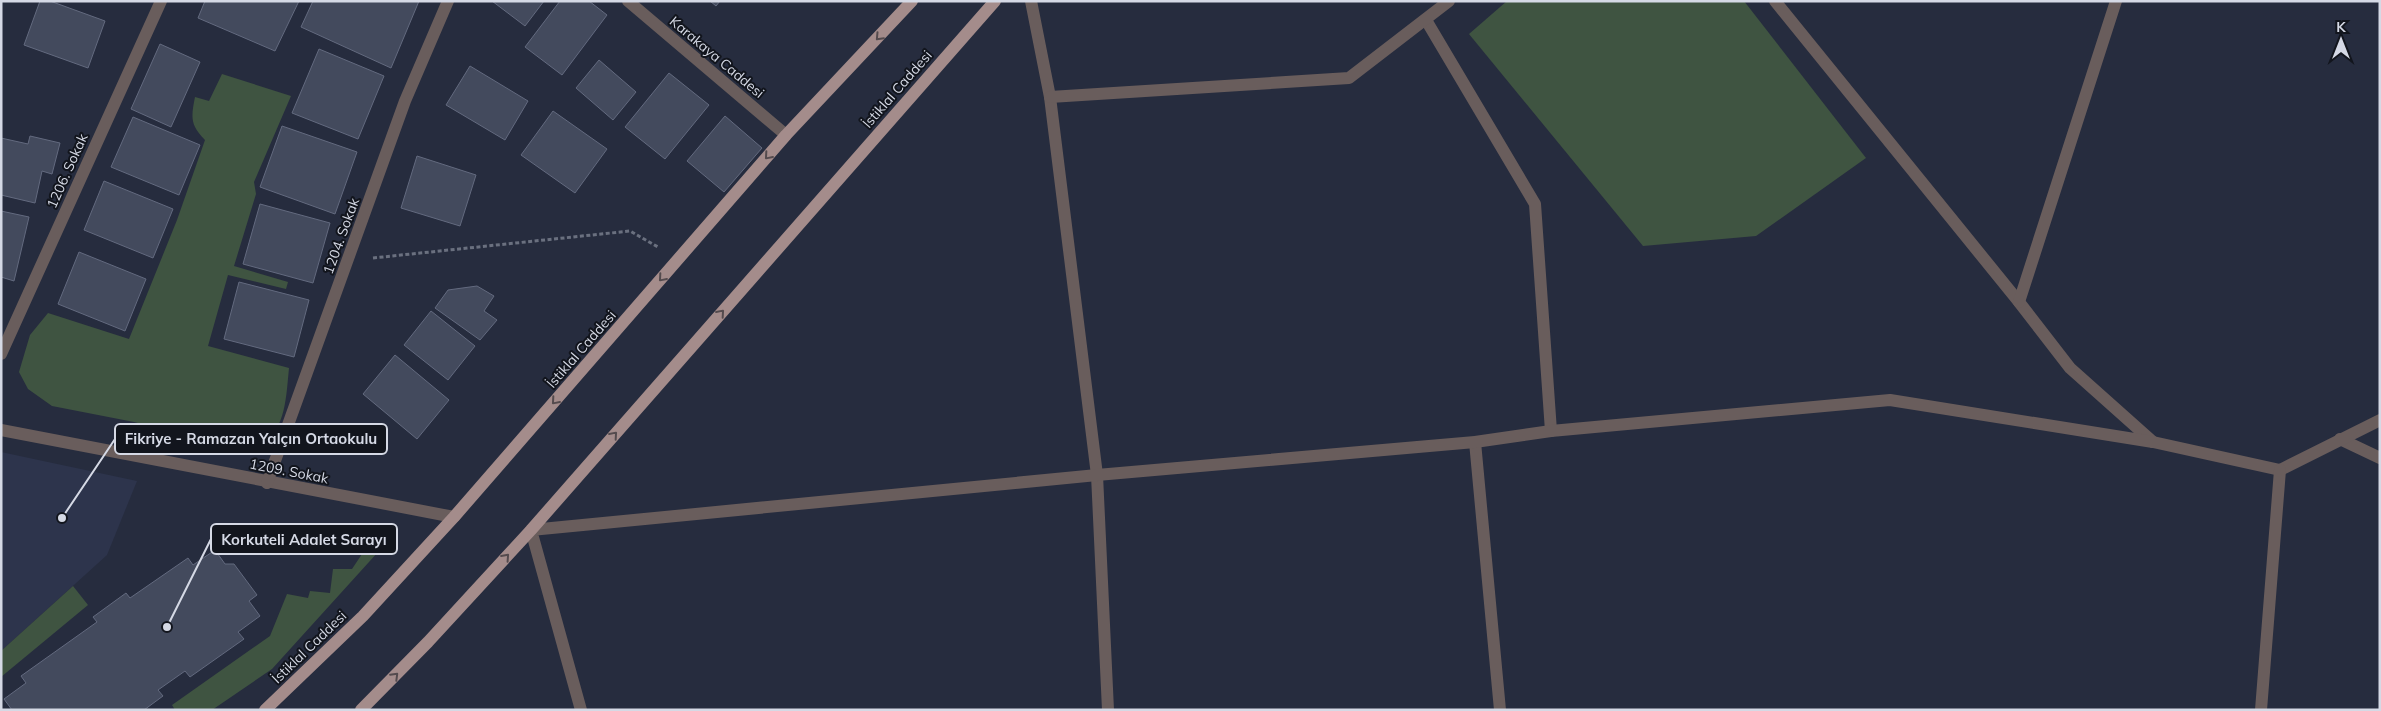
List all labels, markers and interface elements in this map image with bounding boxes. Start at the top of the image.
street label: Karakaya Caddesi [666,12,768,102]
north arrow [2316,15,2366,65]
text: K [2336,18,2346,36]
one-way arrow [876,31,885,40]
street label: İstiklal Caddesi [858,46,936,132]
street label: 1206. Sokak [43,130,92,211]
one-way arrow [765,150,774,159]
street label: 1204. Sokak [319,195,363,277]
one-way arrow [658,273,667,282]
street label: İstiklal Caddesi [542,306,620,392]
one-way arrow [715,310,724,319]
one-way arrow [552,395,561,404]
callout: Fikriye - Ramazan Yalçın Ortaokulu [115,424,387,454]
text: Fikriye - Ramazan Yalçın Ortaokulu [125,429,377,448]
one-way arrow [608,432,617,441]
street label: 1209. Sokak [248,455,331,488]
callout: Korkuteli Adalet Sarayı [211,524,397,554]
text: Korkuteli Adalet Sarayı [221,530,387,549]
one-way arrow [500,553,509,562]
street label: İstiklal Caddesi [268,607,350,687]
one-way arrow [389,672,398,681]

